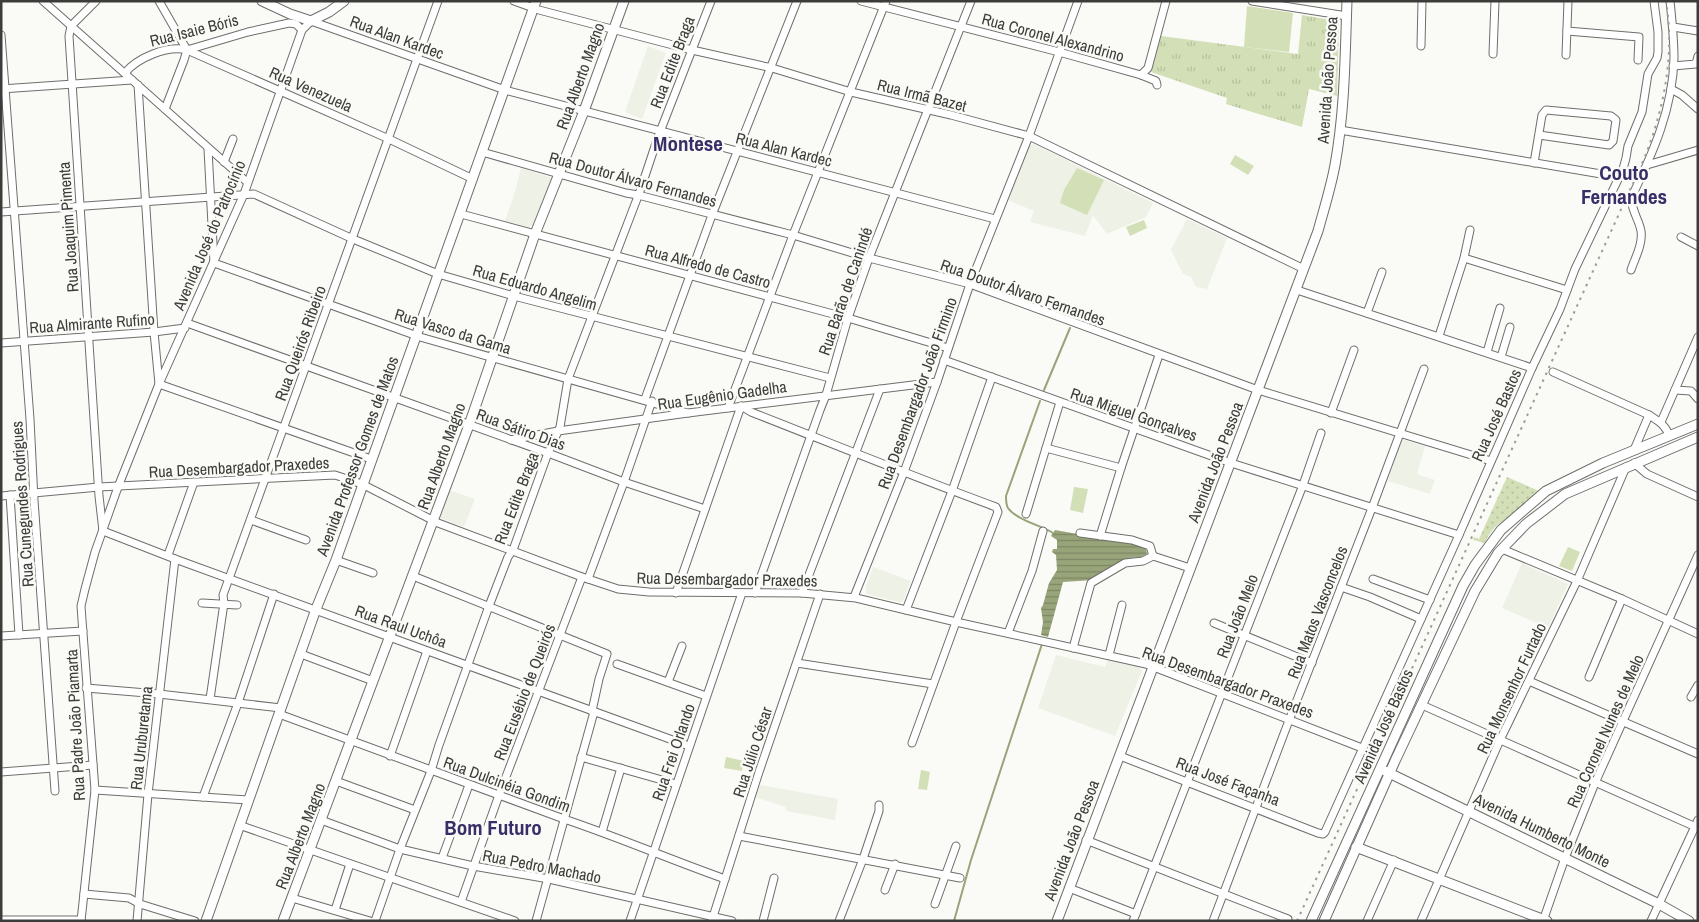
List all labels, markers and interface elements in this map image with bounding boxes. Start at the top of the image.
street label: Rua Coronel Alexandrino [979,7,1127,67]
street label: Rua Isaie Bóris [147,8,241,52]
street label: Rua Alan Kardec [347,10,447,64]
street label: Rua Edite Braga [644,12,700,111]
street label: Avenida João Pessoa [1312,15,1342,145]
street label: Rua Alberto Magno [550,19,610,133]
street label: Rua Venezuela [266,61,357,117]
street label: Rua Irmã Bazet [875,73,969,117]
street label: Rua Alan Kardec [734,126,835,172]
district label: Montese [653,129,723,158]
street label: Rua Doutor Álvaro Fernandes [547,146,719,212]
street label: Avenida José do Patrocínio [167,157,251,314]
district label: Couto Fernandes [1581,158,1667,211]
street label: Rua Joaquim Pimenta [52,160,84,293]
street label: Rua Barão de Canindé [813,224,877,358]
street label: Rua Alfredo de Castro [643,239,773,293]
street label: Rua Doutor Álvaro Fernandes [938,253,1108,331]
street label: Rua Eduardo Angelim [470,259,600,315]
street label: Rua Queirós Ribeiro [269,282,331,404]
street label: Rua Desembargador João Firmino [872,294,962,492]
street label: Rua Vasco da Gama [392,303,515,359]
street label: Rua Almirante Rufino [29,308,155,338]
street label: Avenida Professor Gomes de Matos [310,353,403,560]
street label: Rua José Bastos [1466,365,1526,465]
street label: Rua Eugênio Gadelha [656,375,789,415]
street label: Rua Miguel Gonçalves [1068,382,1200,446]
street label: Avenida João Pessoa [1182,398,1248,526]
street label: Rua Alberto Magno [411,399,471,513]
street label: Rua Sátiro Dias [473,403,569,455]
street label: Rua Cunegundes Rodrigues [5,420,39,588]
street label: Rua Edite Braga [488,448,544,547]
street label: Rua Desembargador Praxedes [148,451,330,483]
street label: Rua Matos Vasconcelos [1282,542,1352,682]
street label: Rua Desembargador Praxedes [636,566,818,592]
street label: Rua João Melo [1211,571,1263,661]
street label: Rua Raul Uchôa [352,599,451,653]
street label: Rua Monsenhor Furtado [1471,619,1551,757]
street label: Rua Eusébio de Queirós [488,621,560,763]
street label: Rua Desembargador Praxedes [1139,641,1317,723]
street label: Rua Padre João Piamarta [60,648,90,801]
street label: Rua Coronel Nunes de Melo [1561,651,1649,811]
street label: Avenida José Bastos [1348,665,1418,788]
street label: Rua Uruburetama [125,684,157,791]
street label: Rua Frei Orlando [646,700,700,804]
street label: Rua Júlio César [727,703,777,800]
street label: Rua Dulcinéia Gondim [441,751,573,817]
street label: Rua José Façanha [1173,751,1284,811]
street label: Avenida João Pessoa [1038,776,1104,904]
street label: Rua Alberto Magno [270,780,330,892]
street label: Avenida Humberto Monte [1469,787,1614,873]
district label: Bom Futuro [444,813,542,842]
street label: Rua Pedro Machado [481,844,603,888]

